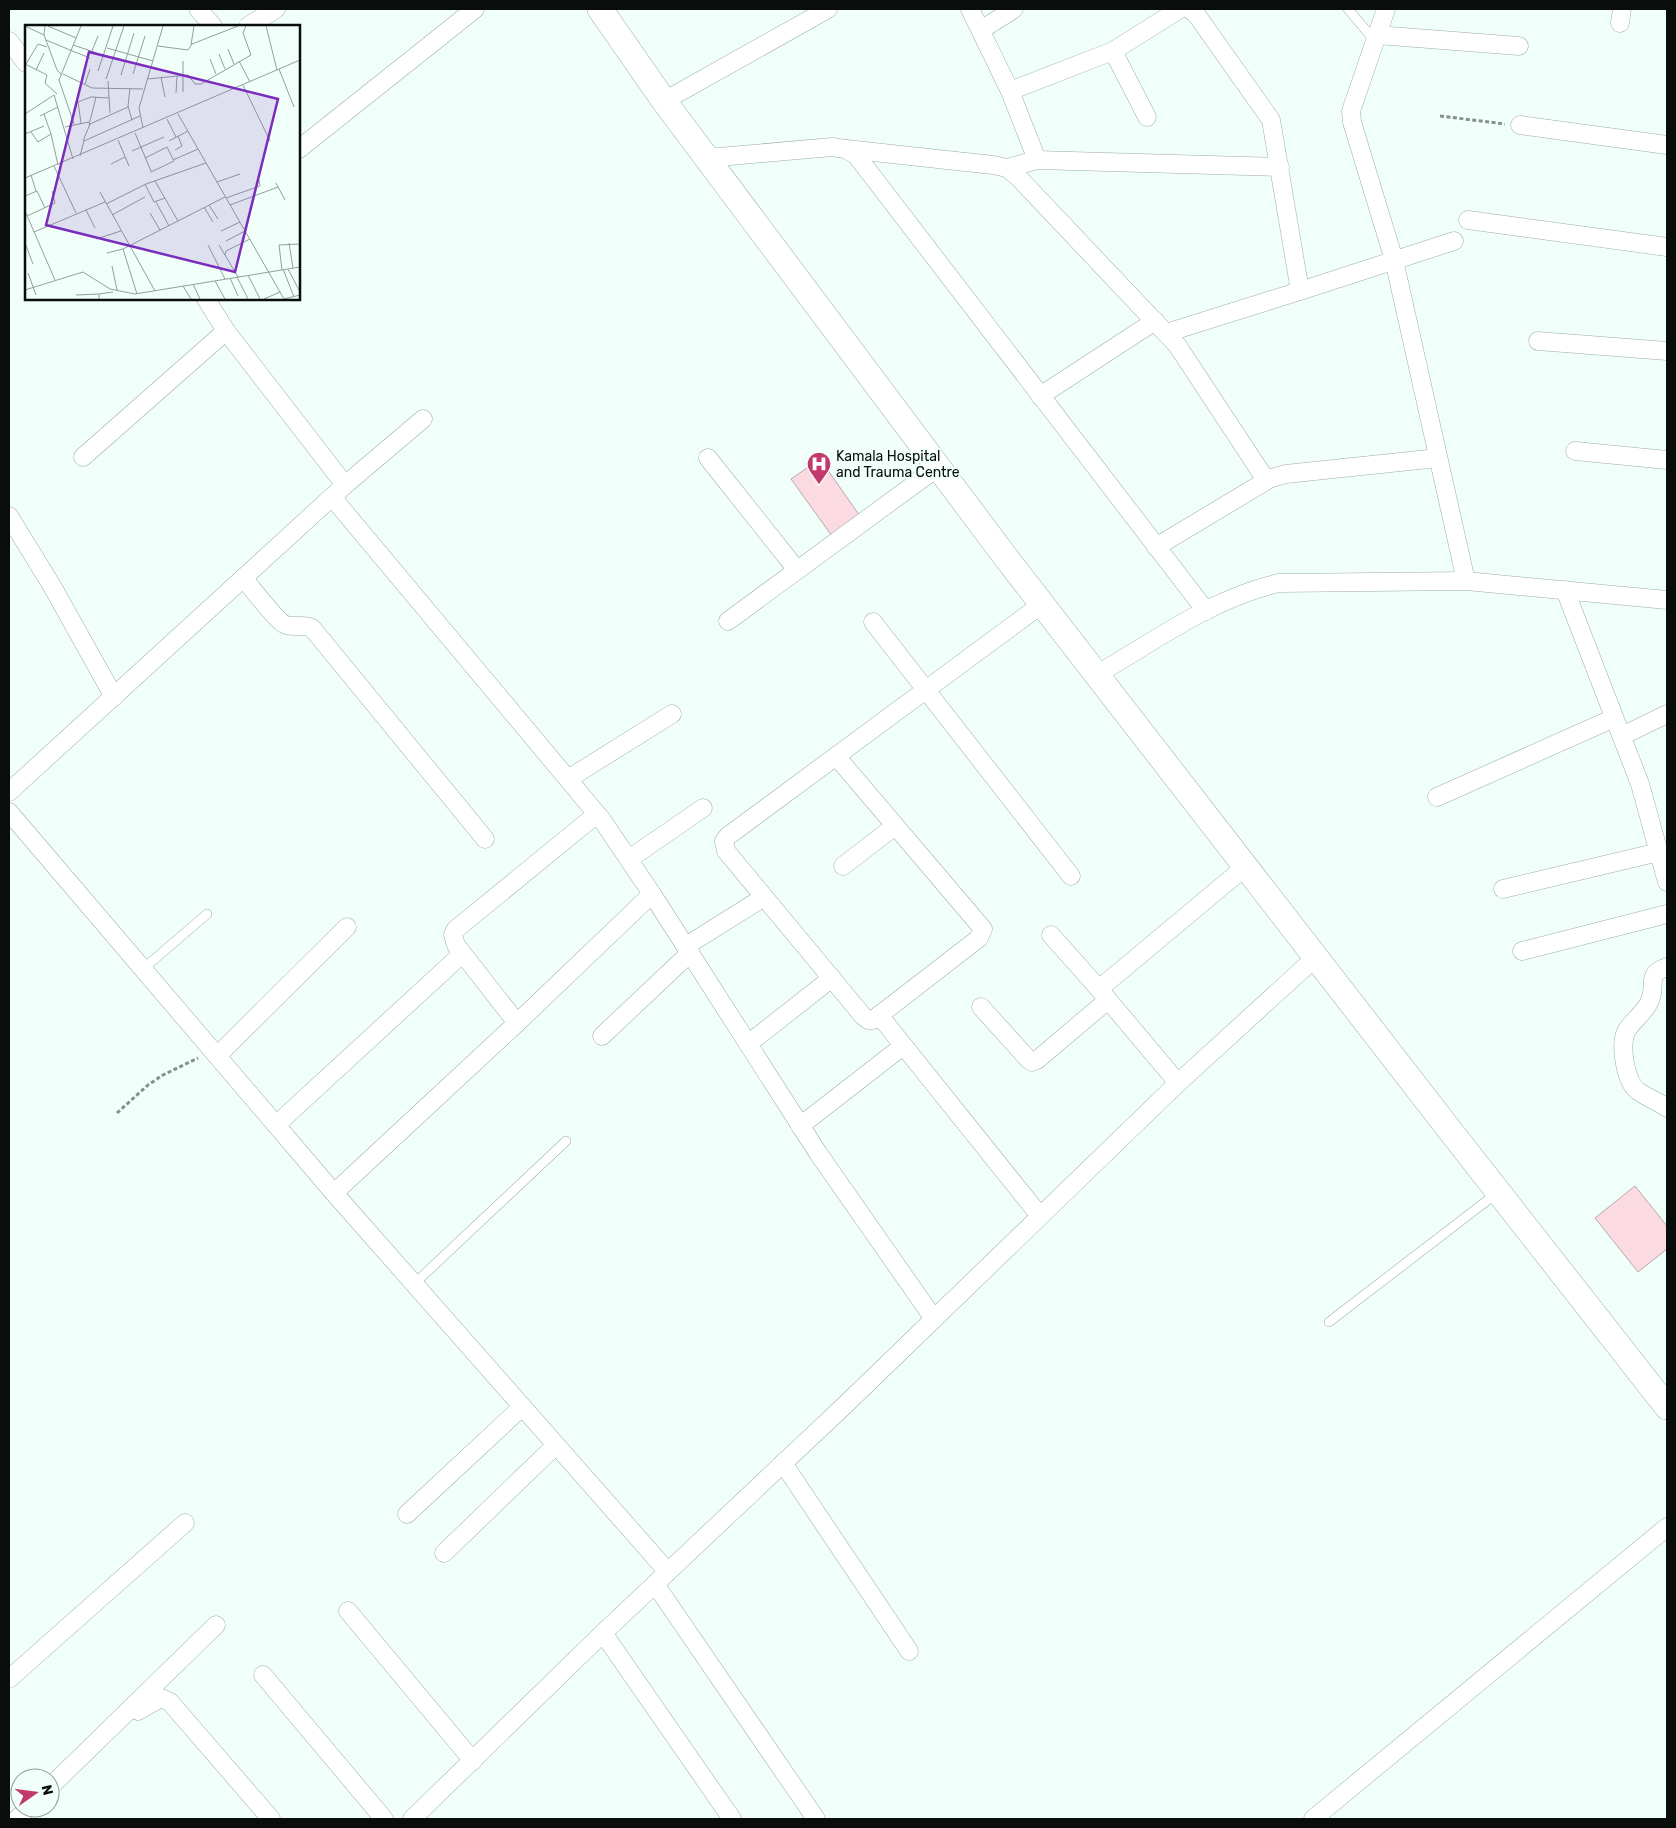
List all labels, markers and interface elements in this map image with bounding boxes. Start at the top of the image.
inset map [25,25,300,300]
place label: Kamala Hospital and Trauma Centre [836,448,960,481]
hospital icon: Kamala Hospital and Trauma Centre [806,451,832,485]
north arrow [10,1768,60,1818]
text: N [38,1783,57,1797]

